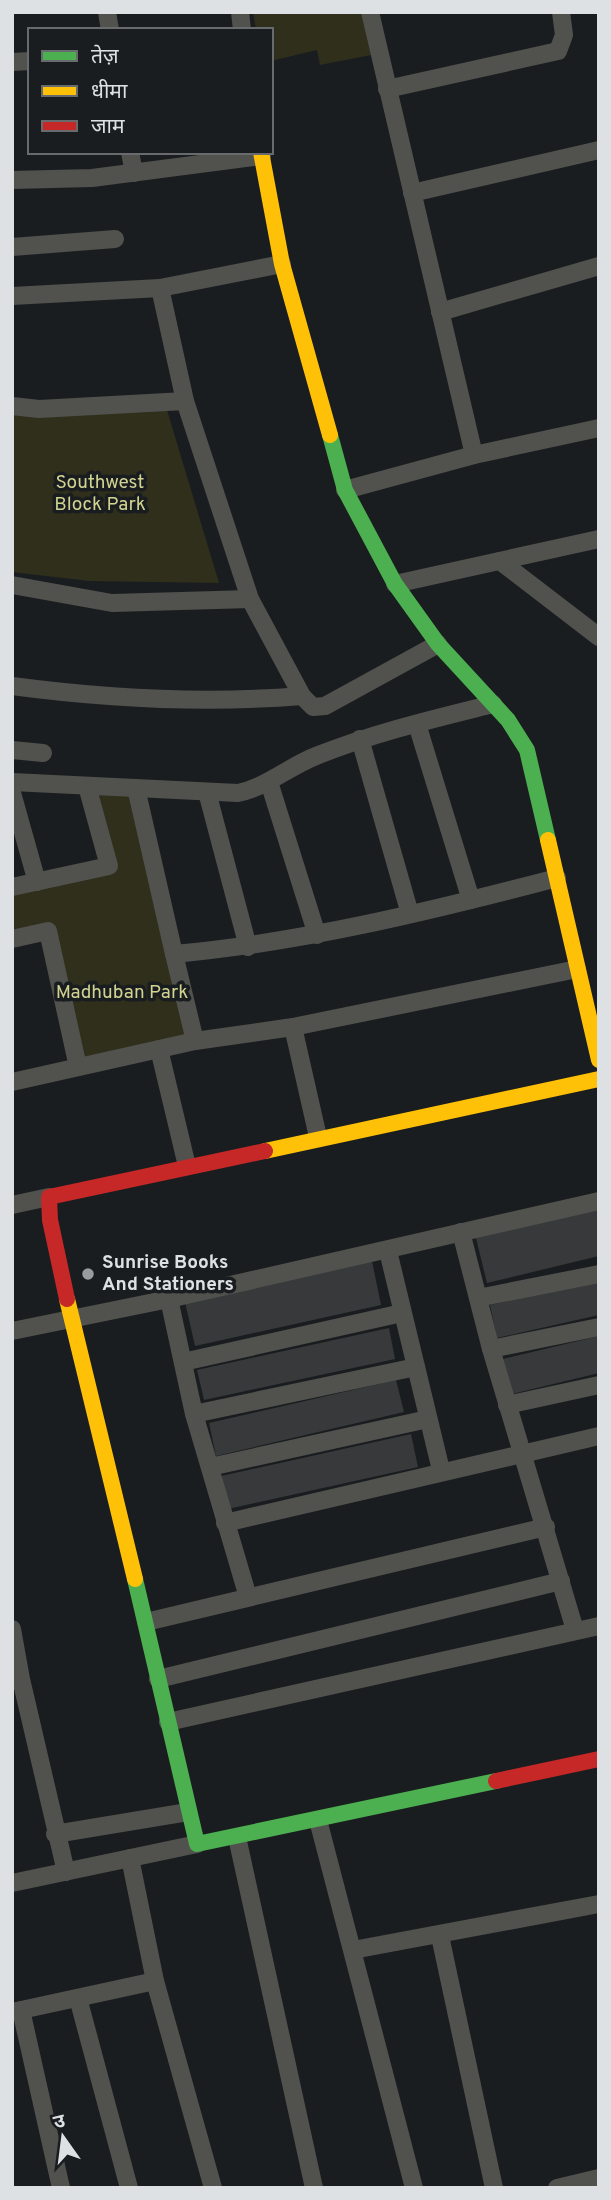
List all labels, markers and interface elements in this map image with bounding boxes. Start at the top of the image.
legend [28,28,273,154]
text: तेज़ [91,44,119,71]
text: धीमा [91,79,128,106]
text: जाम [91,114,125,141]
park label: Southwest Block Park [54,471,146,517]
park label: Madhuban Park [56,981,188,1005]
place label: Sunrise Books And Stationers [102,1251,234,1297]
marker: Sunrise Books And Stationers [80,1266,96,1282]
north arrow [28,2102,98,2172]
text: उ [51,2109,69,2135]

